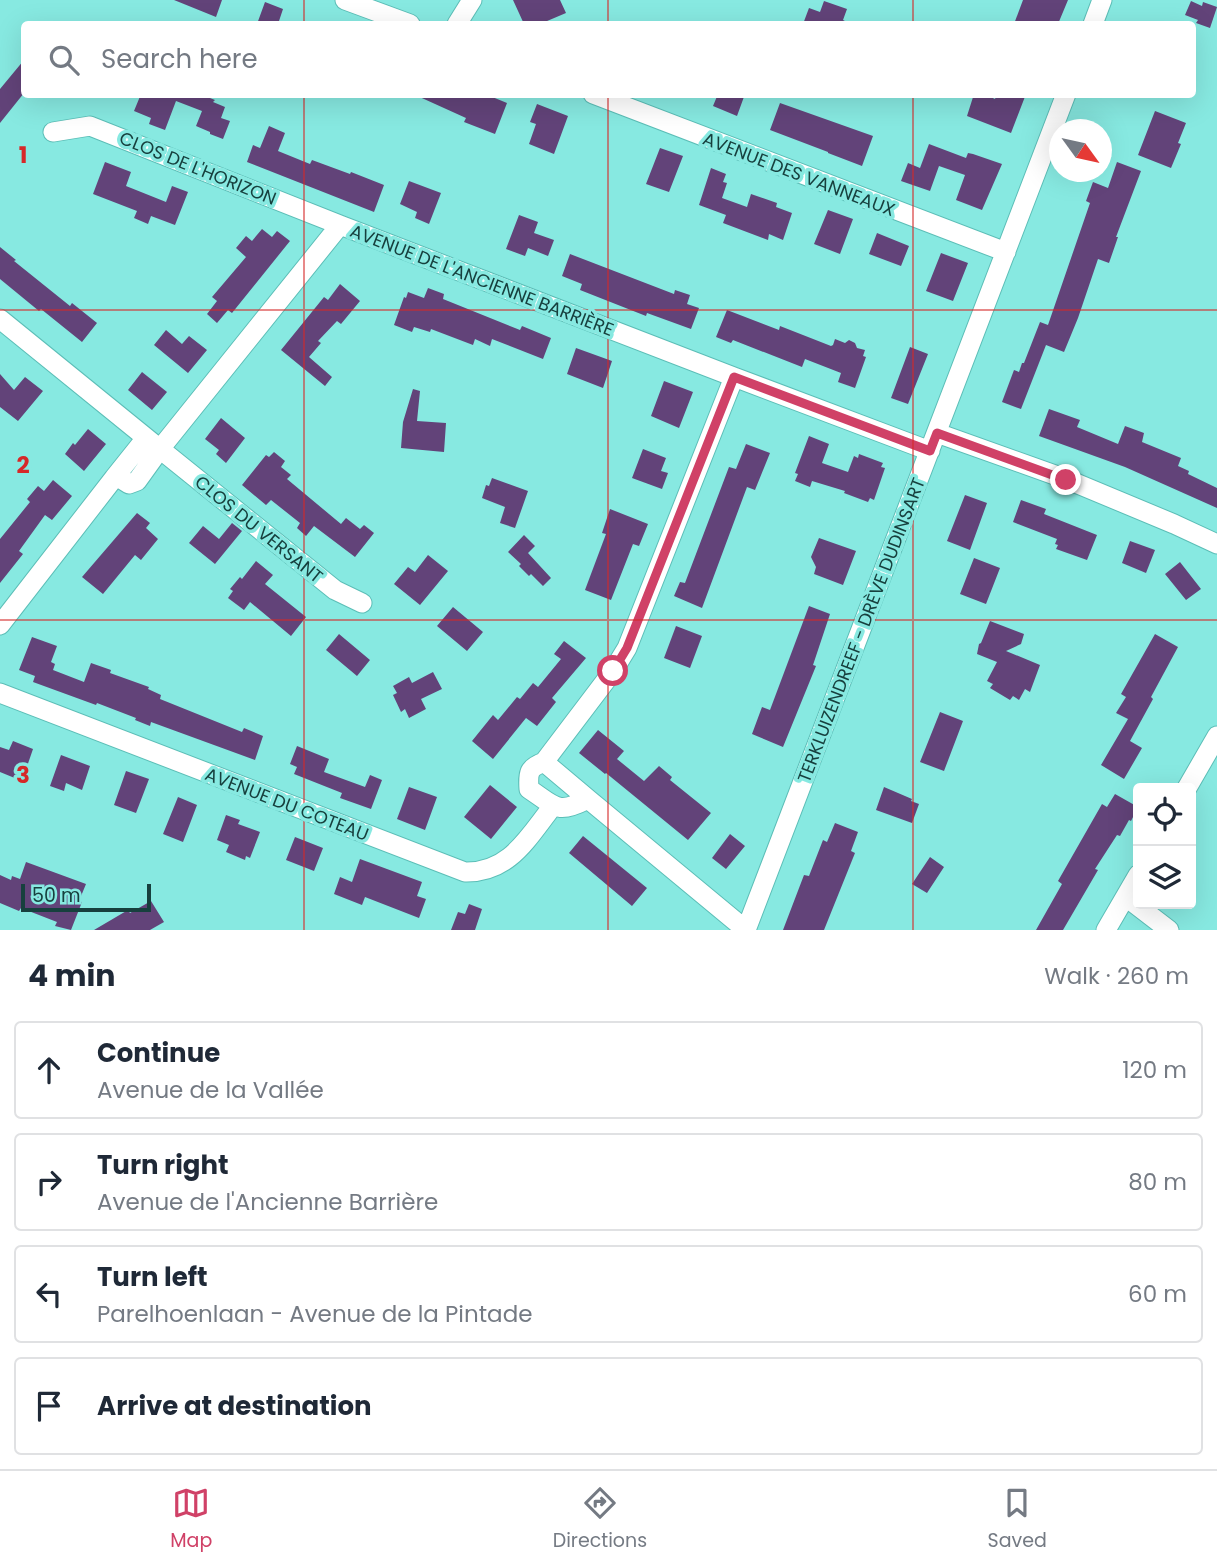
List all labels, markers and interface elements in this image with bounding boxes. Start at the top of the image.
search box [21,21,1196,98]
icon: search [45,41,83,79]
text: Search here [101,41,258,77]
north arrow [1049,119,1112,182]
street label: CLOS DE L'HORIZON [116,125,280,211]
street label: AVENUE DES VANNEAUX [699,126,899,222]
text: 1 [19,139,27,171]
street label: AVENUE DE L'ANCIENNE BARRIÈRE [347,218,617,342]
text: 2 [16,449,30,481]
route end [1050,464,1081,495]
street label: CLOS DU VERSANT [190,469,329,589]
street label: TERKLUIZENDREEF - DRÈVE DUDINSART [791,474,931,786]
route start [597,655,628,686]
text: 3 [16,759,30,791]
street label: AVENUE DU COTEAU [202,761,372,847]
map controls [1133,783,1196,909]
button: locate [1133,783,1196,846]
button: layers [1133,846,1196,909]
scale bar [21,881,150,913]
text: 50 m [32,882,81,909]
text: 4 min [28,954,116,997]
text: Walk · 260 m [1044,960,1189,992]
text: Continue [97,1035,220,1071]
icon: ahead [30,1051,68,1089]
text: 120 m [1122,1054,1187,1086]
text: Avenue de la Vallée [97,1074,324,1106]
text: Turn right [97,1147,229,1183]
icon: right [30,1163,68,1201]
text: 80 m [1128,1166,1187,1198]
text: Avenue de l'Ancienne Barrière [97,1186,438,1218]
text: Turn left [97,1259,208,1295]
icon: left [30,1275,68,1313]
text: 60 m [1128,1278,1187,1310]
text: Parelhoenlaan - Avenue de la Pintade [97,1298,532,1330]
icon: arrive [30,1387,68,1425]
text: Arrive at destination [97,1388,372,1424]
tab: Map [170,1484,212,1555]
tab: Directions [553,1484,647,1555]
tab: Saved [988,1484,1047,1555]

